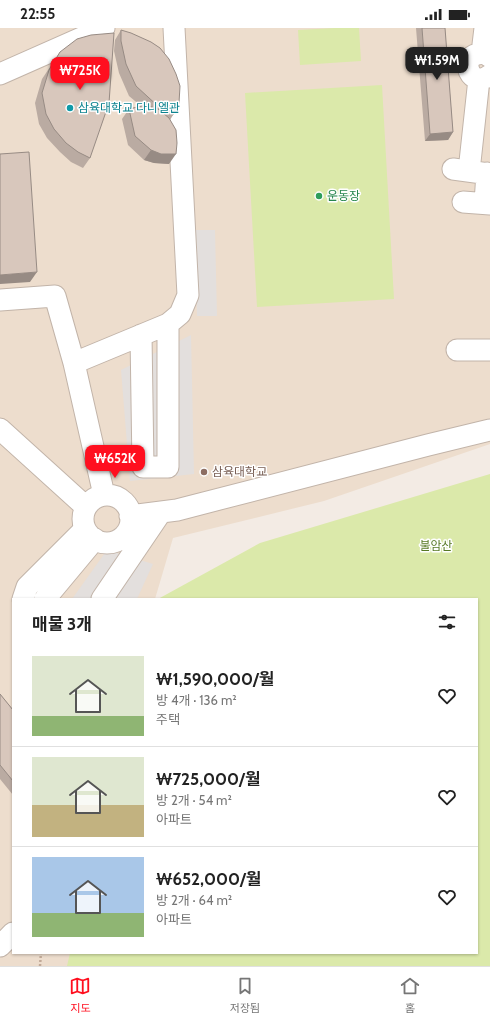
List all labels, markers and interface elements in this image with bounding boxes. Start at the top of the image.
text: 22:55 [20,5,55,23]
pin: ₩1.59M [404,47,470,81]
text: ₩1.59M [414,52,460,68]
pin: ₩725K [52,57,108,91]
text: ₩725K [59,62,101,78]
place label: 삼육대학교 다니엘관 [78,100,180,115]
marker: 삼육대학교 다니엘관 [65,103,75,113]
place label: 운동장 [327,188,360,203]
marker: 운동장 [314,191,324,201]
pin: ₩652K [87,445,143,479]
text: ₩652K [94,450,136,466]
place label: 삼육대학교 [212,464,267,479]
marker: 삼육대학교 [199,467,209,477]
park label: 불암산 [419,538,453,553]
icon: filters [436,611,458,633]
text: 매물 3개 [32,614,92,634]
text: ₩1,590,000/월 [156,669,274,689]
icon: home [64,672,112,720]
icon: heart [436,685,458,707]
text: 방 4개 · 136 m² [156,692,237,708]
text: 주택 [156,711,180,727]
text: ₩725,000/월 [156,769,261,789]
icon: home [64,773,112,821]
icon: heart [436,786,458,808]
text: 방 2개 · 54 m² [156,792,232,808]
text: 아파트 [156,811,192,827]
text: ₩652,000/월 [156,869,261,889]
icon: home [64,873,112,921]
icon: heart [436,886,458,908]
text: 방 2개 · 64 m² [156,892,232,908]
text: 아파트 [156,911,192,927]
tab: 지도 [69,975,91,1015]
tab: 저장됨 [230,975,260,1015]
tab: 홈 [399,975,421,1015]

